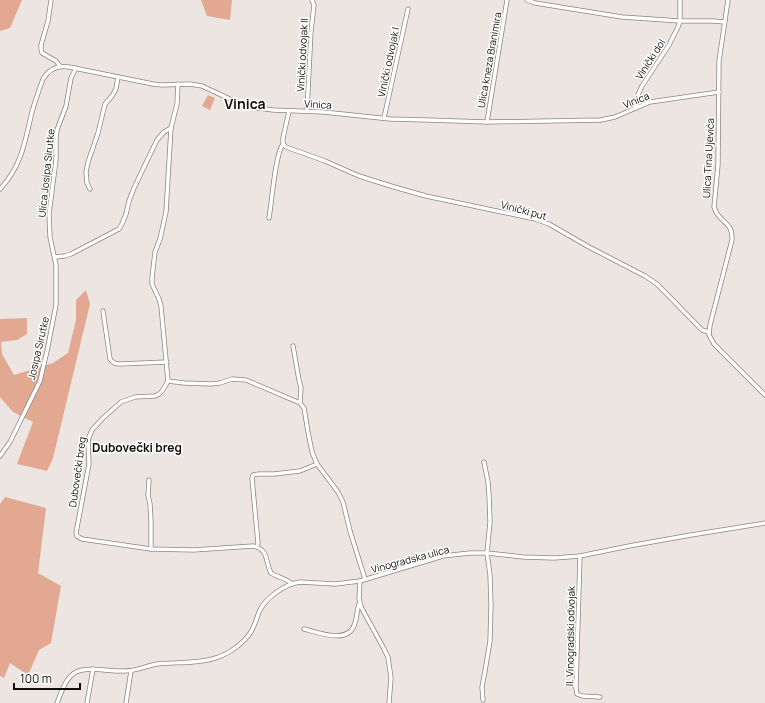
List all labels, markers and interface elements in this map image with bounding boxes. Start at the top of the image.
street label: Ulica kneza Branimira [474,11,504,109]
street label: Vinički odvojak II [293,18,311,92]
street label: Vinički odvojak I [374,26,402,98]
street label: Vinički dol [632,36,668,82]
street label: Vinica [621,88,651,112]
district label: Vinica [224,94,266,113]
street label: Vinica [304,96,332,112]
street label: Ulica Tina Ujevića [699,118,717,198]
street label: Ulica Josipa Sirutke [34,128,58,218]
street label: Vinički put [499,197,549,223]
street label: Josipa Sirutke [24,315,52,381]
street label: Dubovečki breg [65,436,89,508]
district label: Dubovečki breg [92,439,182,456]
street label: Vinogradska ulica [369,542,451,576]
street label: II. Vinogradski odvojak [562,585,578,686]
scale bar [14,665,80,691]
text: 100 m [20,670,52,687]

